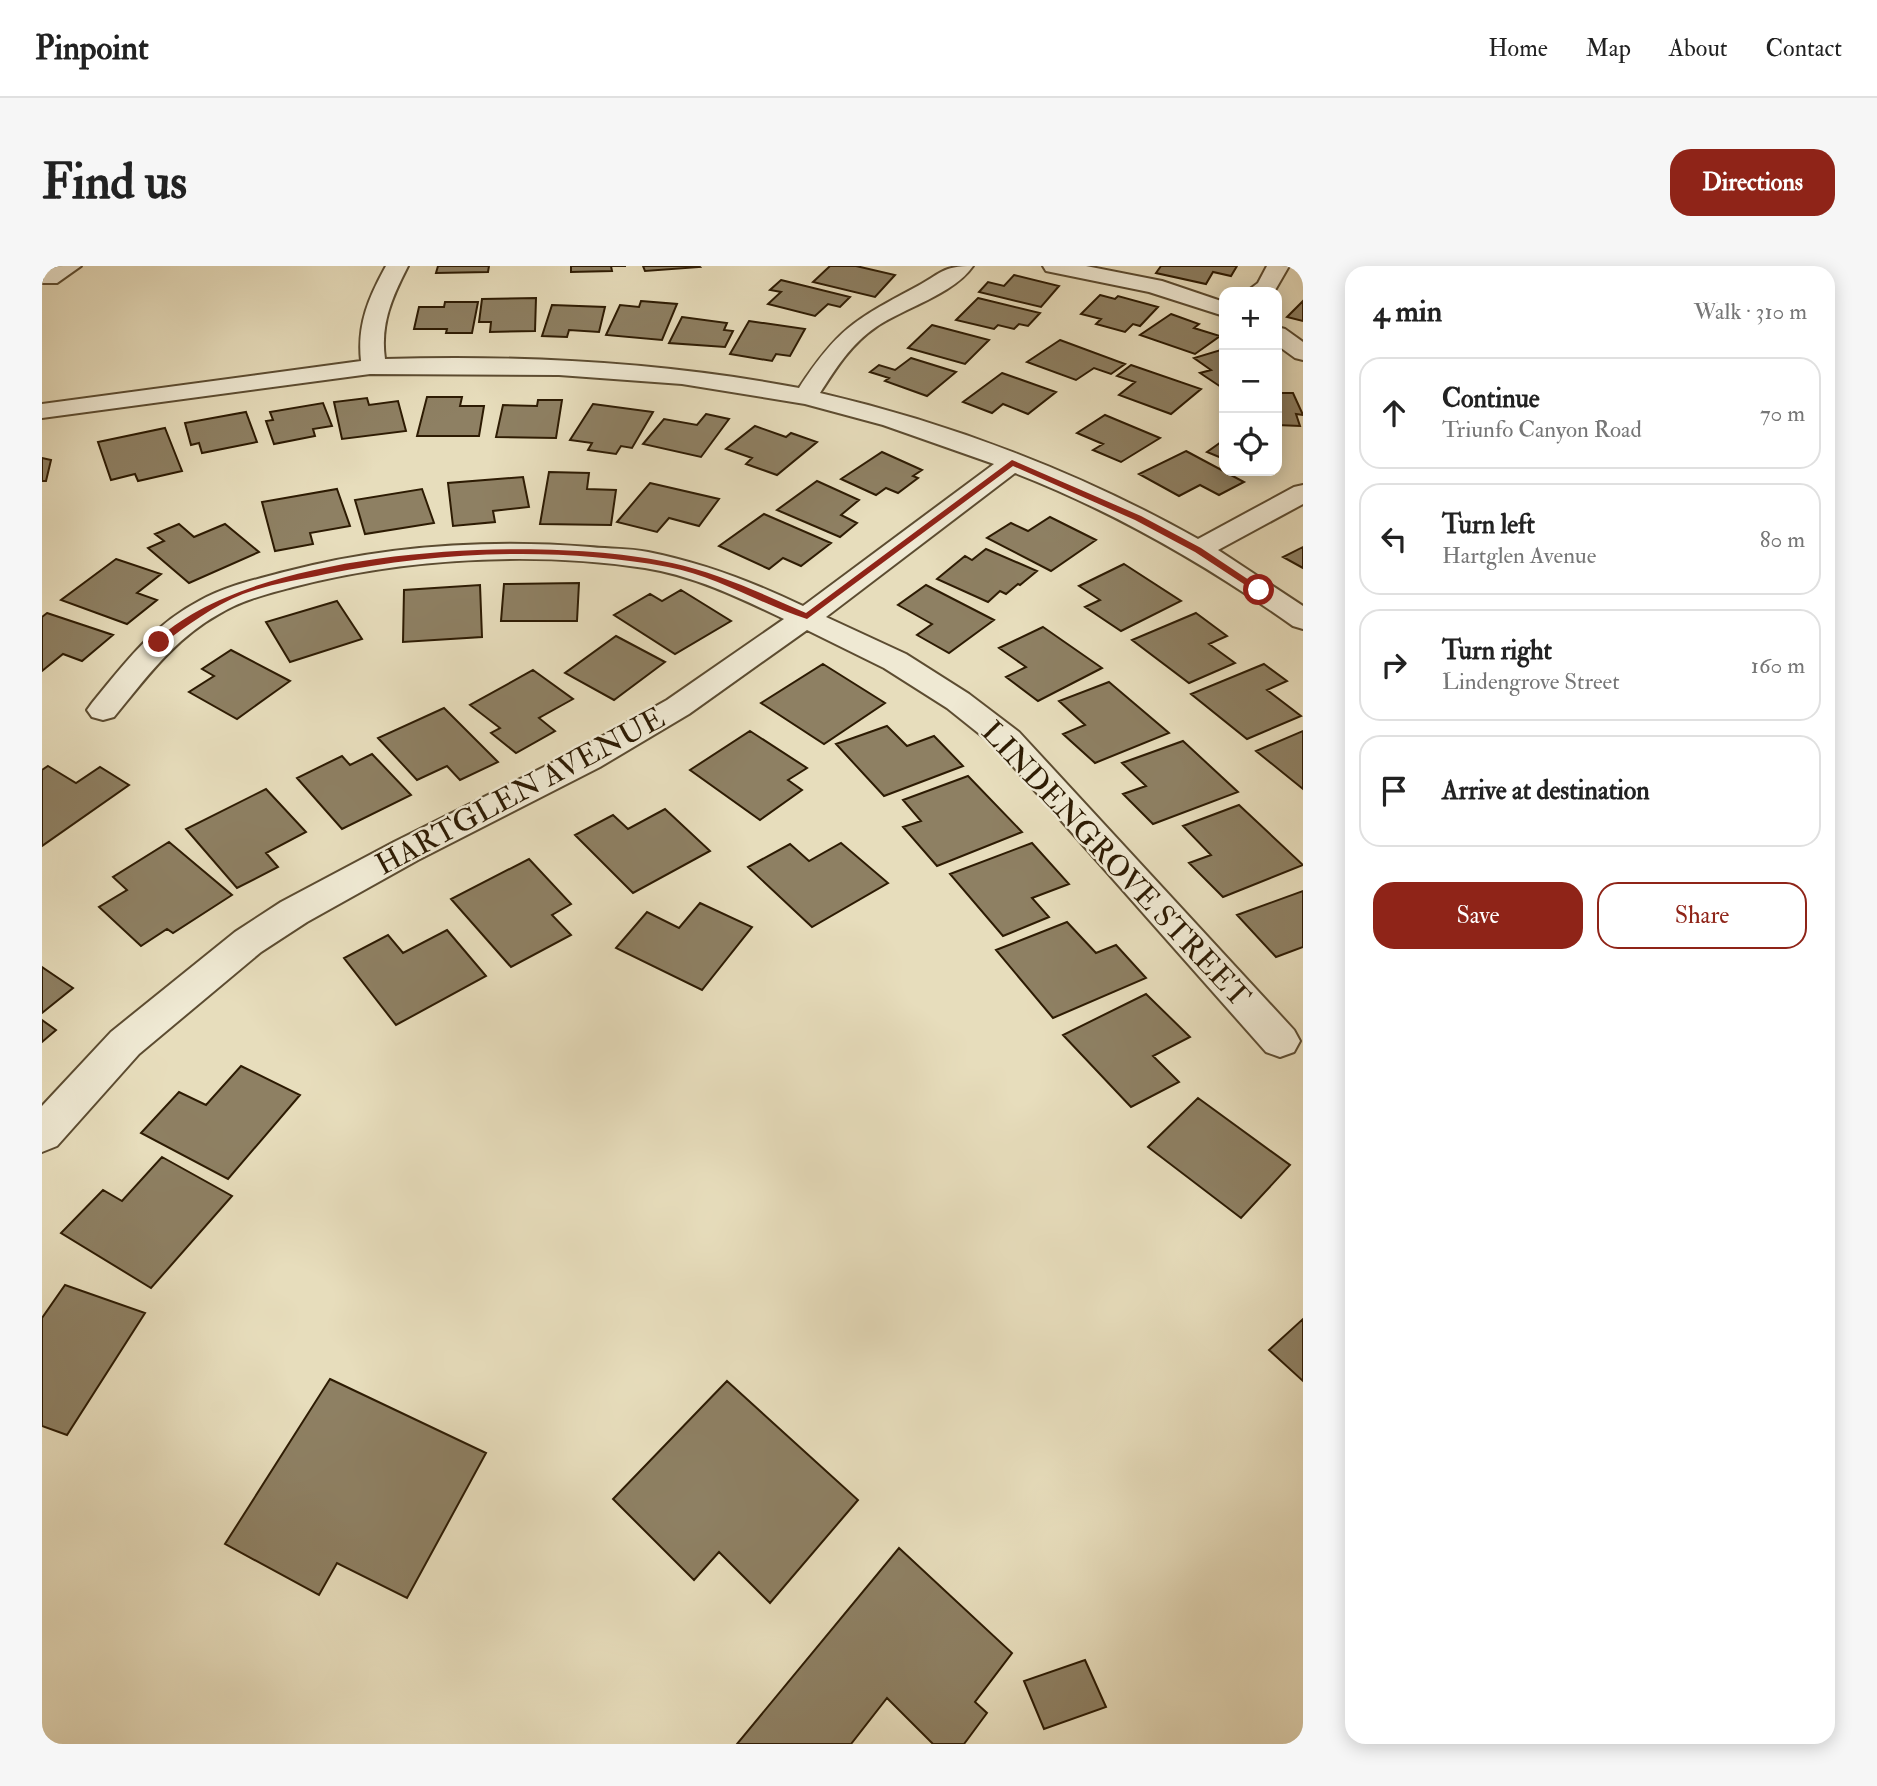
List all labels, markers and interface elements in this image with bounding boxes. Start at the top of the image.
text: Pinpoint [35,28,149,69]
text: Home [1488,33,1548,64]
text: Map [1586,33,1631,64]
text: About [1669,33,1728,64]
text: Contact [1766,33,1842,64]
button: Directions [1670,149,1835,216]
text: Find us [42,152,187,213]
map controls [1219,287,1282,476]
button: + [1219,287,1282,350]
text: 4 min [1373,293,1442,330]
text: Walk · 310 m [1694,297,1807,326]
button: − [1219,350,1282,413]
text: Continue [1442,383,1540,415]
icon: ahead [1375,394,1413,432]
text: 70 m [1760,399,1805,428]
button: locate [1219,413,1282,476]
text: Triunfo Canyon Road [1442,415,1642,444]
text: Turn left [1442,509,1535,541]
icon: left [1375,520,1413,558]
text: 80 m [1760,525,1805,554]
text: Hartglen Avenue [1442,541,1596,570]
route start [1243,574,1274,605]
route end [143,626,174,657]
text: Turn right [1442,635,1552,667]
icon: right [1375,646,1413,684]
text: 160 m [1751,651,1805,680]
text: Lindengrove Street [1442,667,1620,696]
street label: HARTGLEN AVENUE [369,700,671,883]
street label: LINDENGROVE STREET [973,714,1258,1015]
icon: arrive [1375,772,1413,810]
text: Arrive at destination [1442,775,1650,807]
button: Save [1373,882,1583,949]
button: Share [1597,882,1807,949]

